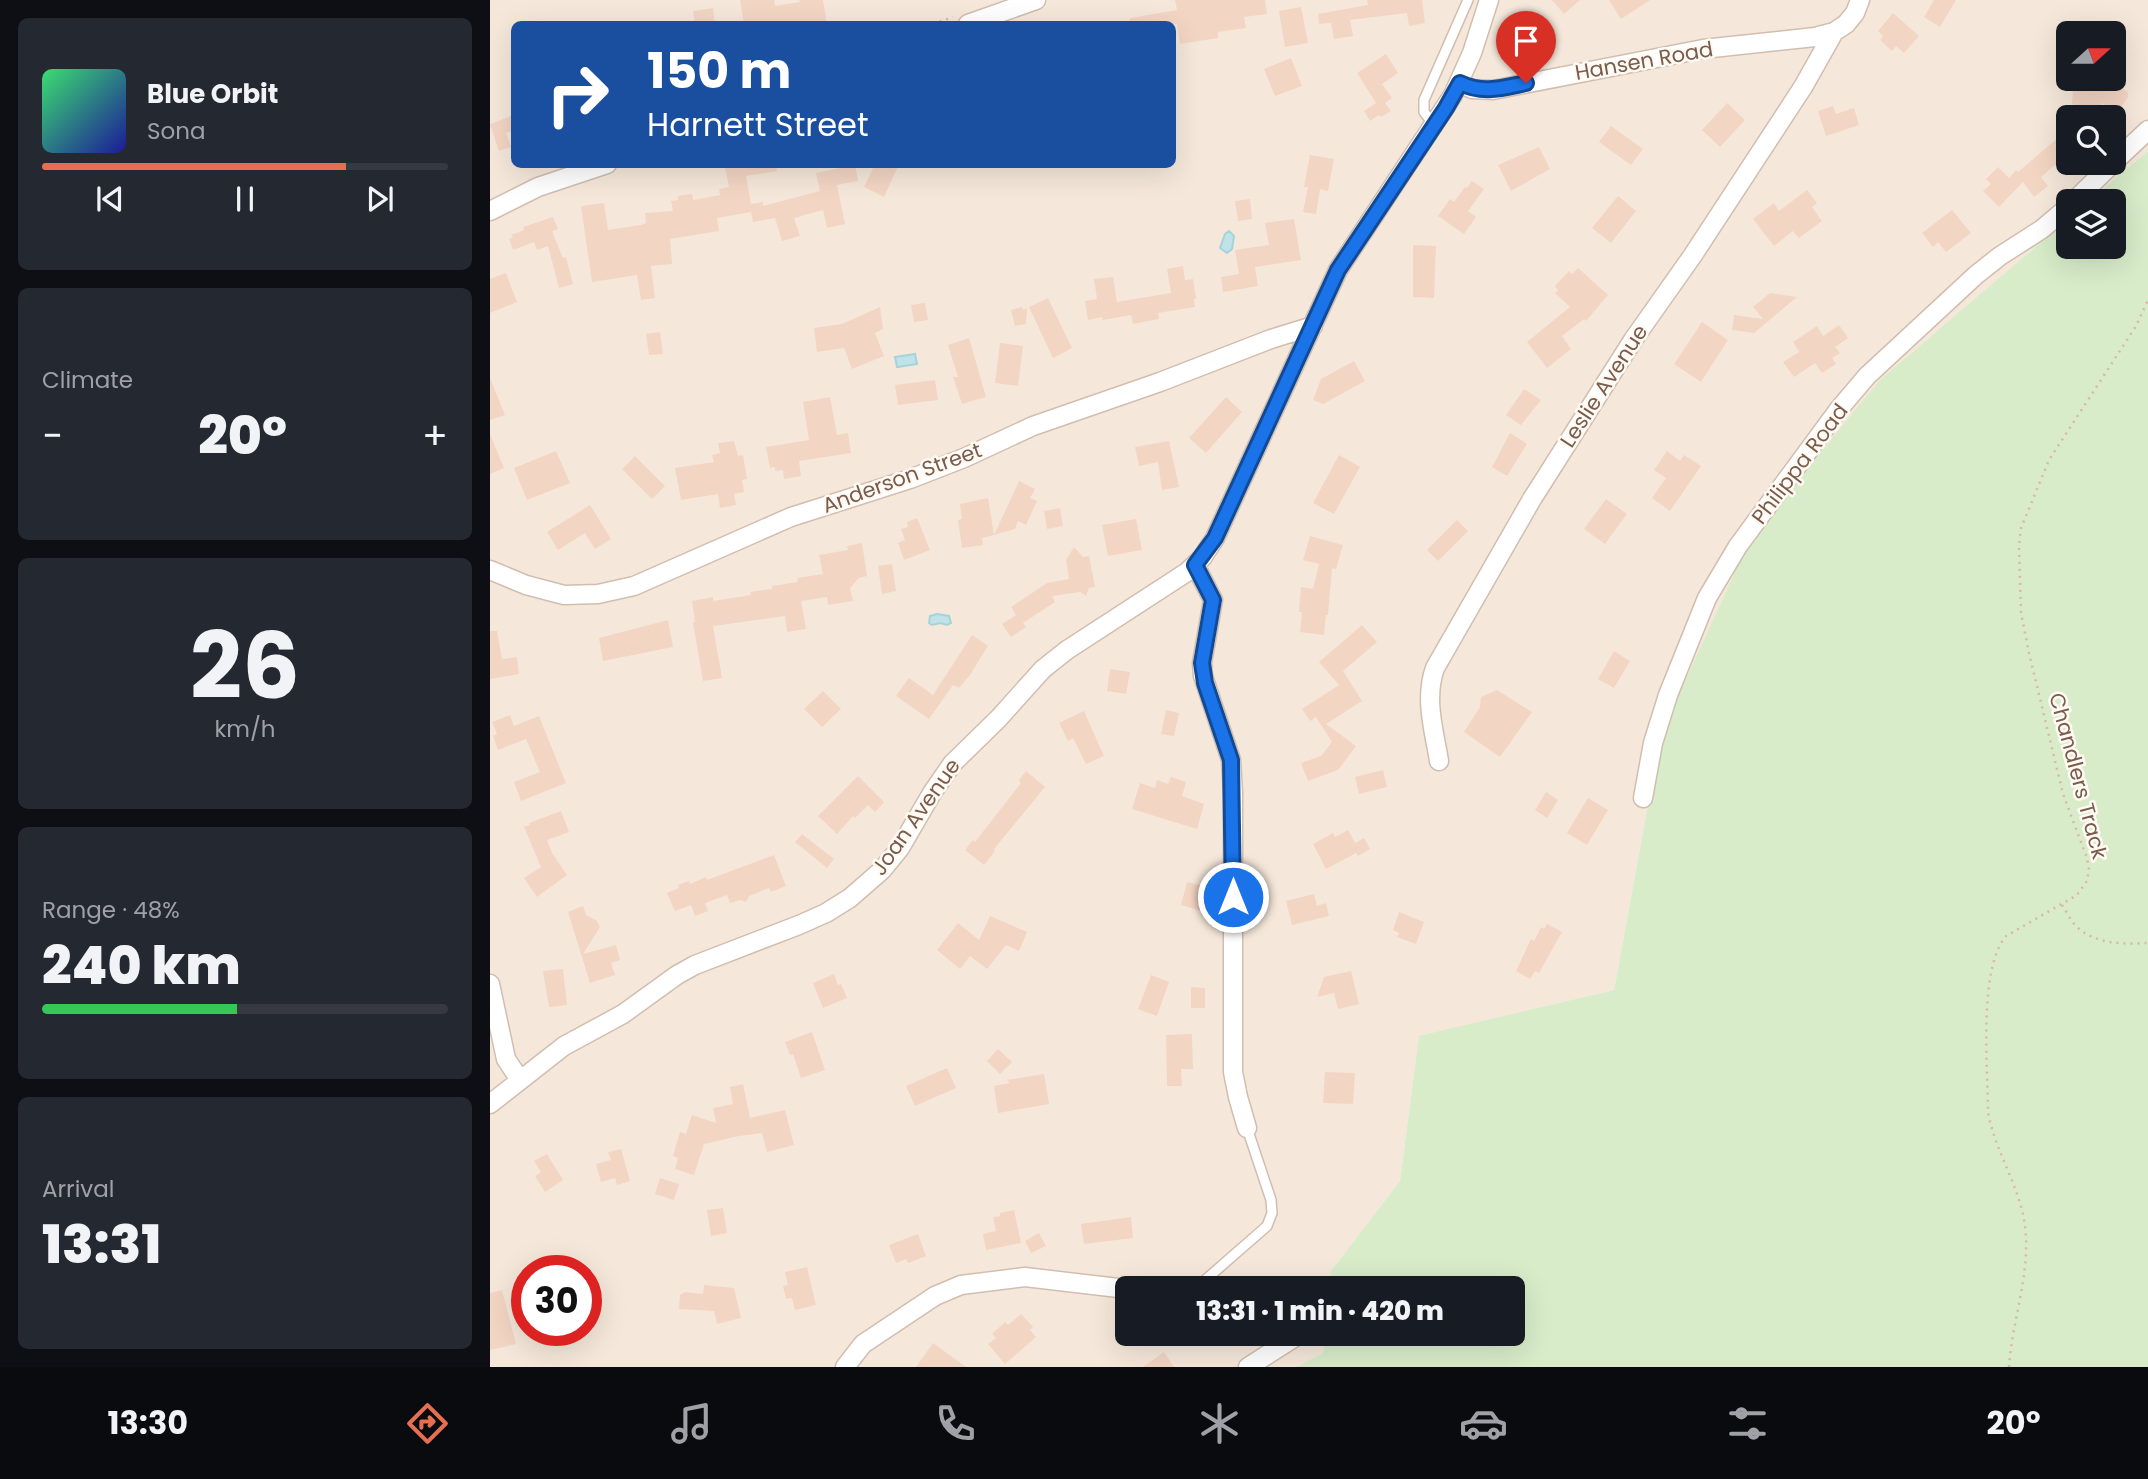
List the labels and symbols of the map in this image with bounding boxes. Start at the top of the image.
pin [1496,11,1556,83]
north arrow [2056,21,2126,91]
street label: Hansen Road [1573,34,1715,87]
street label: Leslie Avenue [1553,319,1654,453]
street label: Philippa Road [1745,398,1854,530]
street label: Anderson Street [818,435,986,520]
street label: Chandlers Track [2042,690,2115,862]
street label: Joan Avenue [865,752,967,881]
position arrow [1196,860,1270,934]
speed limit sign: 30 [511,1255,602,1346]

